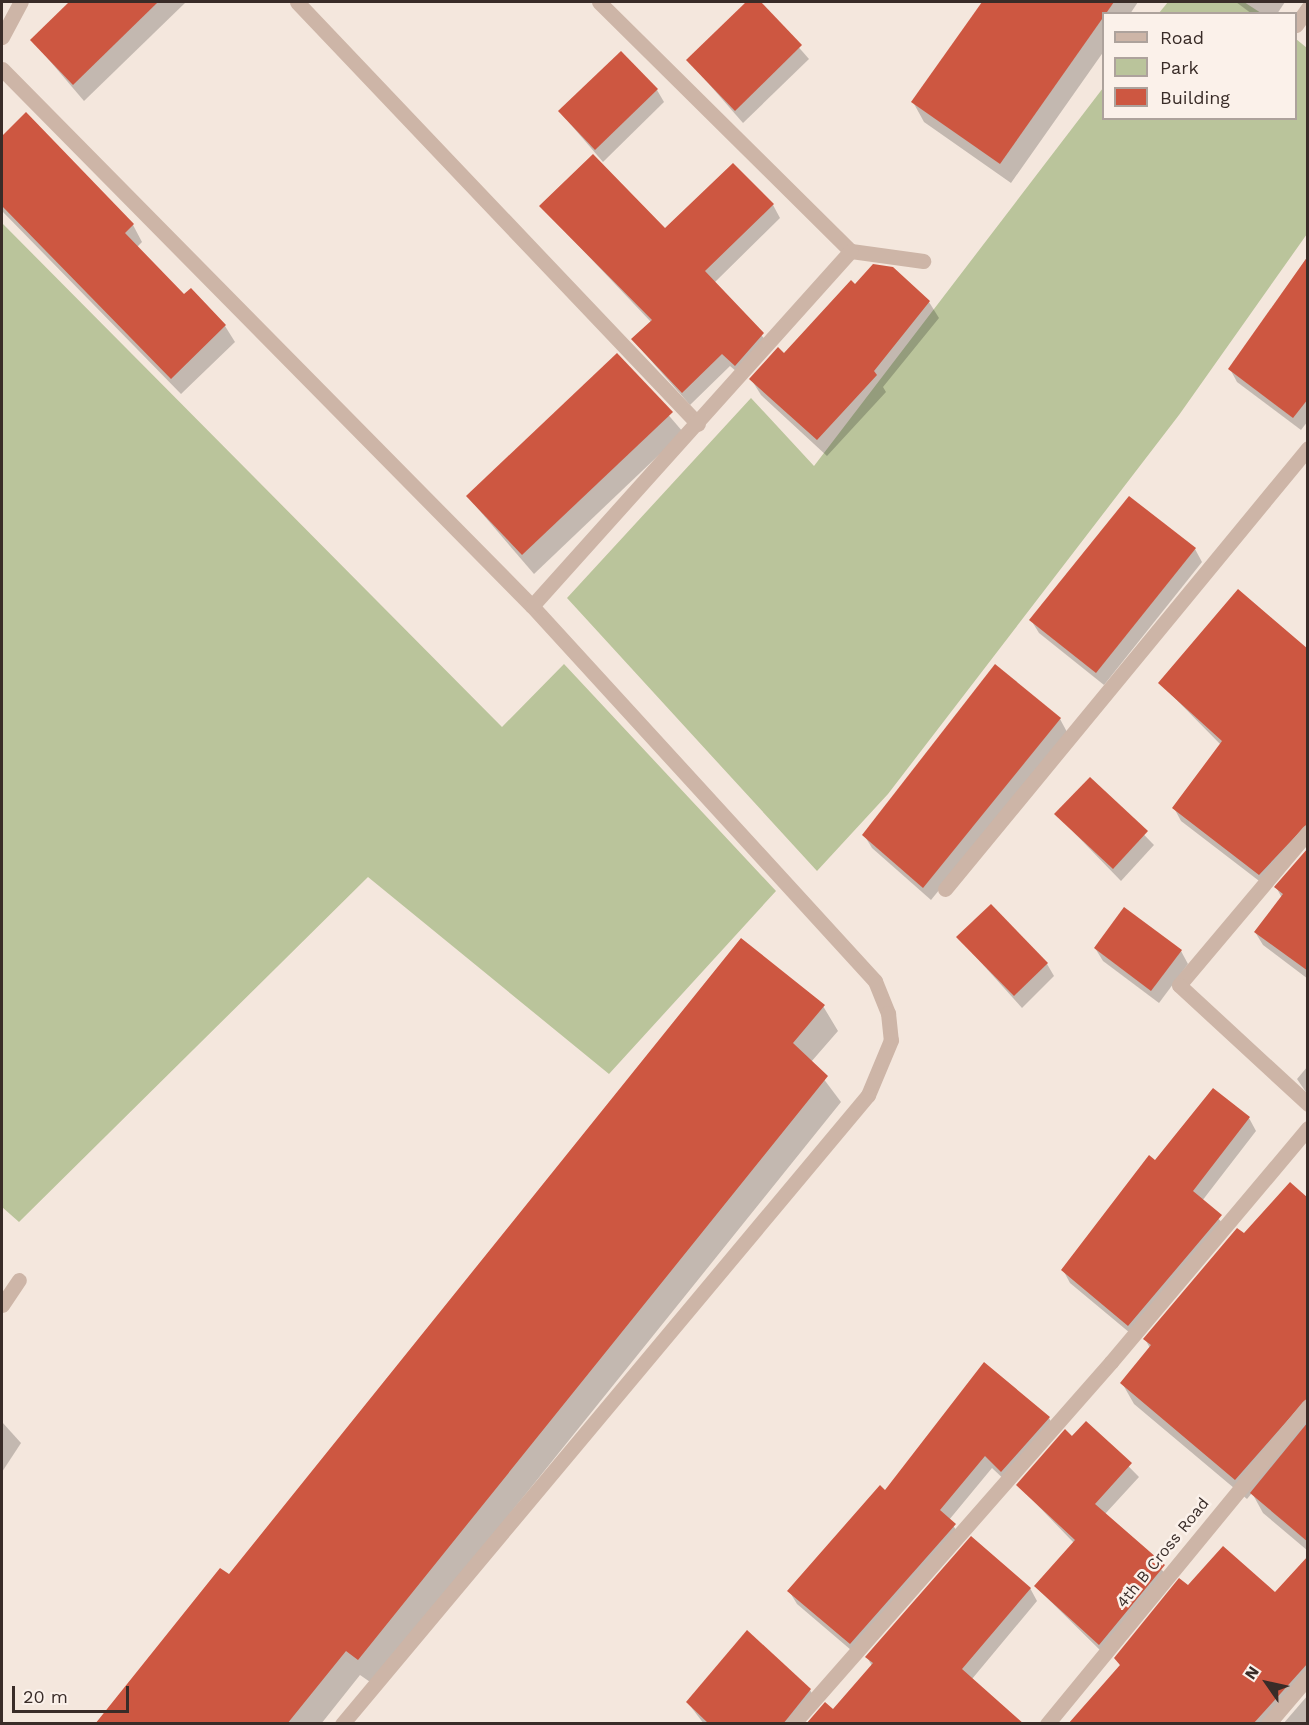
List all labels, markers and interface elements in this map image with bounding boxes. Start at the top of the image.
legend [1102,12,1297,120]
text: Road [1160,27,1204,48]
text: Park [1160,57,1199,78]
text: Building [1160,87,1230,108]
street label: 4th B Cross Road [1113,1494,1213,1612]
north arrow [1237,1653,1297,1713]
text: N [1240,1662,1263,1683]
scale bar [15,1674,132,1712]
text: 20 m [23,1686,68,1707]

